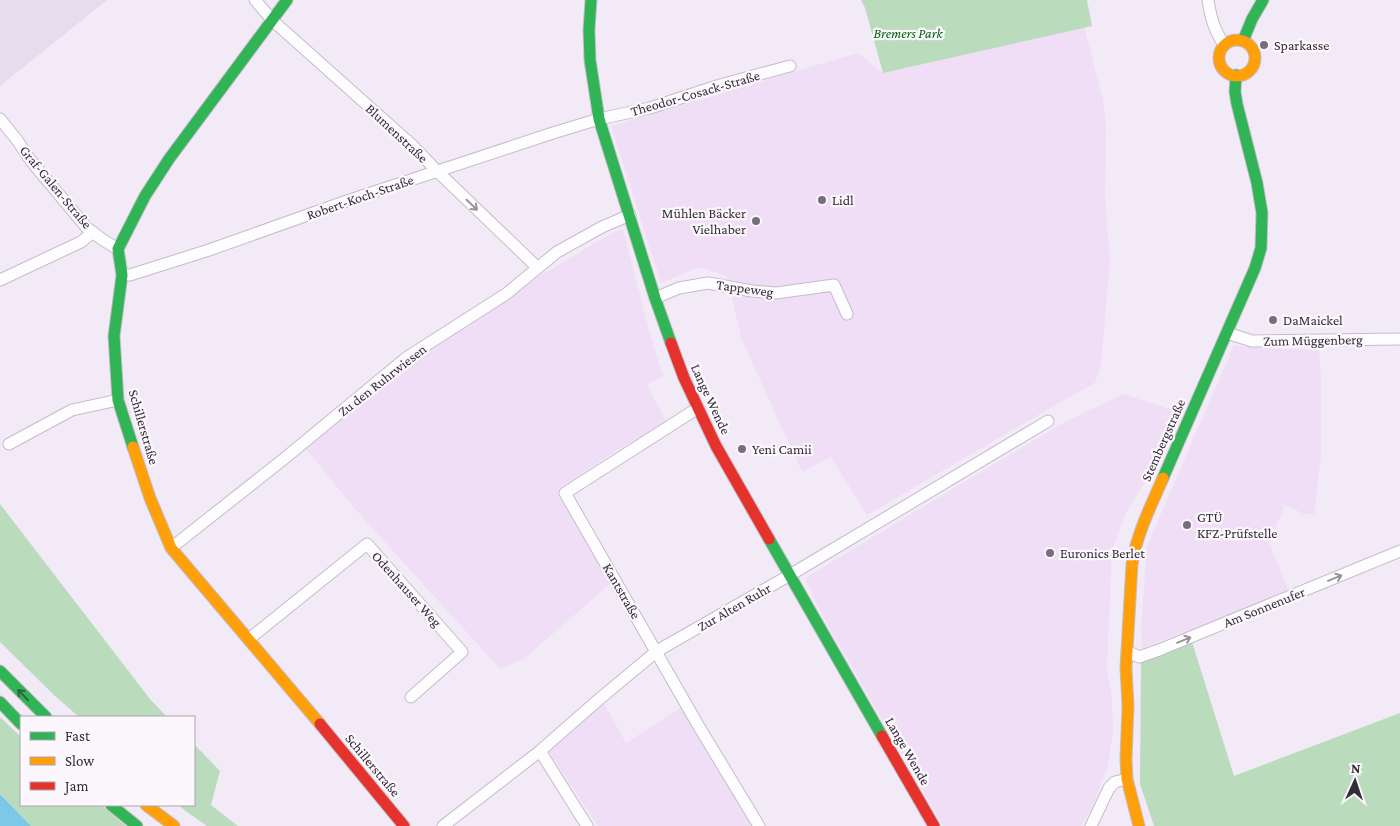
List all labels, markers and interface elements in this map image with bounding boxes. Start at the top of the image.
park label: Bremers Park [873,25,943,41]
place label: Sparkasse [1274,37,1330,53]
marker: Sparkasse [1258,39,1270,51]
street label: Theodor-Cosack-Straße [629,67,761,119]
street label: Blumenstraße [363,100,431,166]
street label: Graf-Galen-Straße [17,142,95,232]
street label: Robert-Koch-Straße [304,171,416,223]
place label: Lidl [832,192,854,208]
marker: Lidl [816,194,828,206]
one-way arrow [465,199,478,211]
place label: Mühlen Bäcker Vielhaber [662,205,746,237]
marker: Mühlen Bäcker Vielhaber [750,215,762,227]
street label: Tappeweg [715,276,775,300]
place label: DaMaickel [1283,312,1343,328]
marker: DaMaickel [1267,314,1279,326]
street label: Zum Müggenberg [1263,331,1363,349]
street label: Zu den Ruhrwiesen [335,340,430,419]
street label: Lange Wende [688,361,734,437]
street label: Schillerstraße [126,388,162,466]
street label: Stembergstraße [1138,396,1188,484]
place label: Yeni Camii [752,441,812,457]
marker: Yeni Camii [736,443,748,455]
place label: GTÜ KFZ-Prüfstelle [1197,509,1277,541]
marker: GTÜ KFZ-Prüfstelle [1181,519,1193,531]
place label: Euronics Berlet [1060,545,1145,561]
marker: Euronics Berlet [1044,547,1056,559]
street label: Odenhauser Weg [369,548,445,630]
street label: Kantstraße [600,560,644,622]
one-way arrow [1327,573,1342,582]
street label: Zur Alten Ruhr [694,580,774,634]
street label: Am Sonnenufer [1221,583,1307,631]
one-way arrow [1177,634,1192,643]
one-way arrow [17,688,29,701]
street label: Lange Wende [882,714,934,788]
legend [20,716,195,806]
text: Fast [65,728,91,744]
street label: Schillerstraße [342,730,404,800]
text: Slow [65,753,95,769]
north arrow [1330,756,1380,806]
text: N [1350,760,1361,776]
text: Jam [63,778,88,795]

